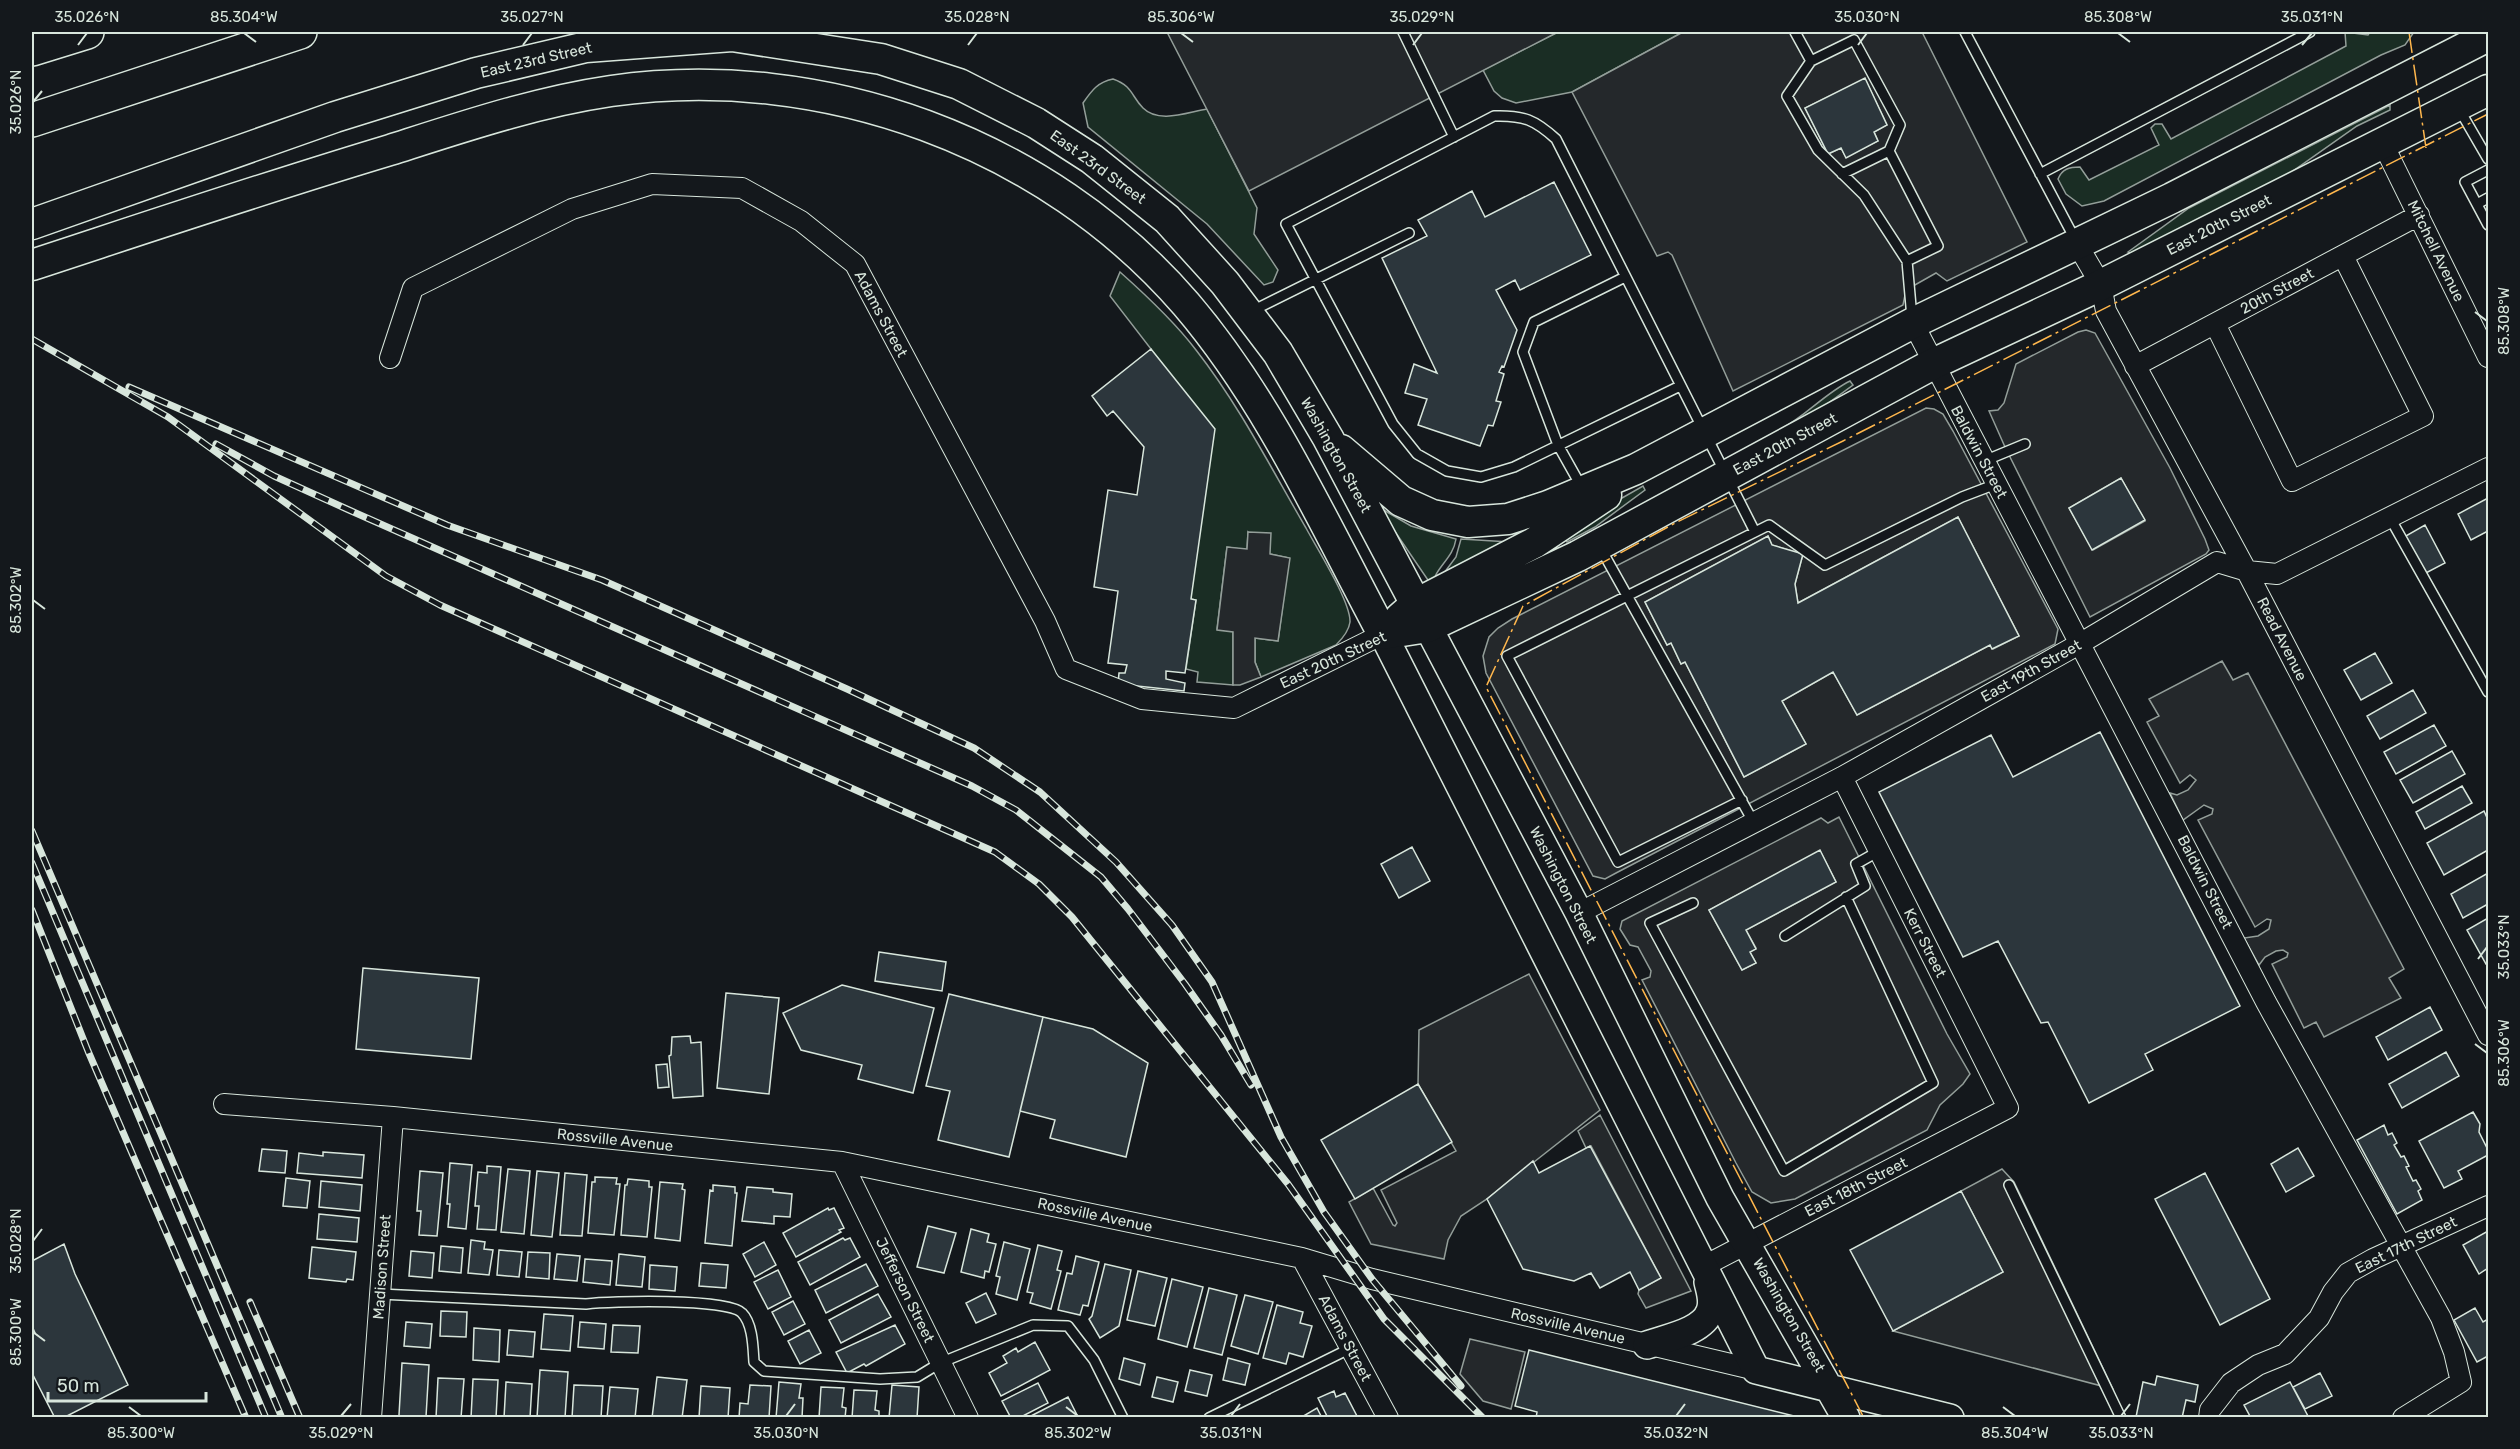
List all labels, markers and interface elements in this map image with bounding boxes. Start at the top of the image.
text: 35.026°N [55,8,119,26]
text: 85.304°W [210,8,278,26]
text: 35.027°N [500,8,564,26]
text: 35.028°N [944,8,1010,26]
text: 85.306°W [1147,8,1215,26]
text: 35.029°N [1390,8,1454,26]
text: 35.030°N [1834,8,1900,26]
text: 85.308°W [2084,8,2152,26]
text: 35.031°N [2281,8,2343,26]
street label: East 23rd Street [478,38,594,82]
text: 35.026°N [7,70,25,134]
street label: East 23rd Street [1047,126,1149,208]
street label: East 20th Street [2164,191,2274,259]
street label: Mitchell Avenue [2404,197,2468,305]
street label: 20th Street [2237,264,2317,318]
street label: Adams Street [851,268,911,360]
text: 85.308°W [2495,287,2513,355]
street label: Washington Street [1297,394,1375,516]
street label: Baldwin Street [1947,402,2011,502]
street label: East 20th Street [1730,409,1840,479]
text: 85.302°W [7,566,25,634]
street label: Read Avenue [2253,594,2311,684]
street label: East 20th Street [1277,628,1389,692]
street label: East 19th Street [1978,636,2084,706]
street label: Washington Street [1526,823,1600,947]
street label: Baldwin Street [2174,832,2236,932]
street label: Kerr Street [1900,905,1950,981]
text: 35.033°N [2495,914,2513,980]
text: 85.306°W [2495,1019,2513,1087]
street label: Rossville Avenue [556,1125,674,1155]
street label: East 18th Street [1802,1153,1910,1221]
street label: Rossville Avenue [1036,1194,1154,1236]
text: 35.028°N [7,1208,25,1274]
street label: East 17th Street [2352,1213,2460,1277]
street label: Madison Street [369,1214,395,1320]
street label: Jefferson Street [872,1235,938,1346]
street label: Washington Street [1749,1255,1829,1375]
street label: Adams Street [1315,1292,1375,1384]
text: 85.300°W [7,1298,25,1366]
street label: Rossville Avenue [1509,1304,1627,1348]
scale bar [48,1365,206,1403]
text: 50 m [57,1375,100,1397]
text: 85.300°W [107,1424,175,1442]
text: 35.029°N [309,1424,373,1442]
text: 35.030°N [753,1424,819,1442]
text: 85.302°W [1044,1424,1112,1442]
text: 35.031°N [1200,1424,1262,1442]
text: 35.032°N [1644,1424,1708,1442]
text: 85.304°W [1981,1424,2049,1442]
text: 35.033°N [2088,1424,2154,1442]

